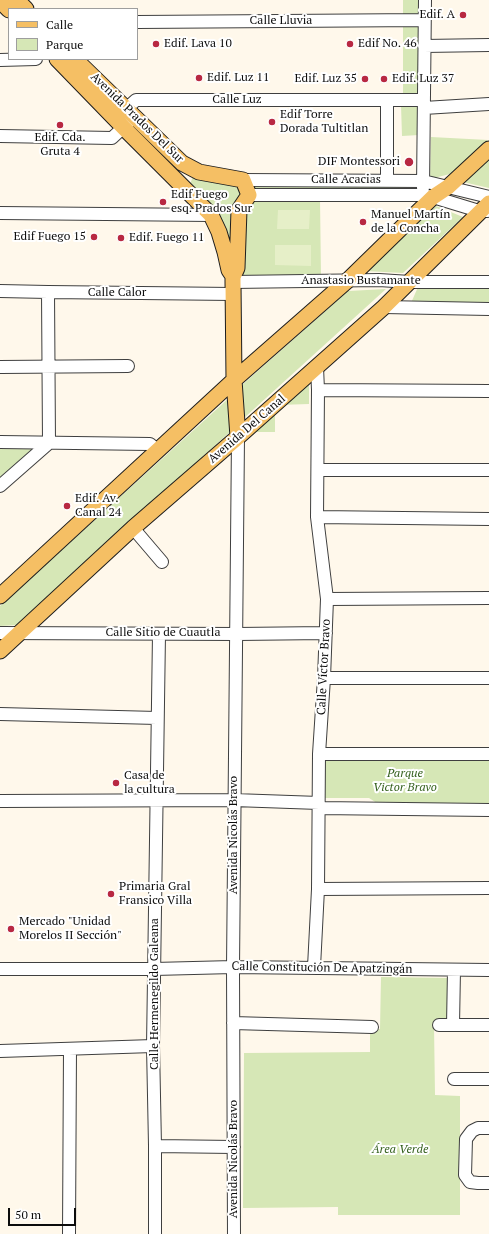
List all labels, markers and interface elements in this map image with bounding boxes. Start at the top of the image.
legend [8,8,138,60]
place label: Edif. A [419,8,455,22]
marker: Edif. A [458,10,468,20]
street label: Calle Lluvia [250,14,312,28]
text: Calle [46,17,73,32]
text: Parque [46,37,83,52]
place label: Edif. Lava 10 [164,37,232,51]
place label: Edif No. 46 [358,37,417,51]
marker: Edif. Lava 10 [151,39,161,49]
marker: Edif No. 46 [345,39,355,49]
street label: Avenida Prados Del Sur [87,70,187,166]
place label: Edif. Luz 11 [207,71,269,85]
place label: Edif. Luz 35 [295,72,357,86]
place label: Edif. Luz 37 [392,72,454,86]
marker: Edif. Luz 11 [194,73,204,83]
marker: Edif. Luz 35 [360,74,370,84]
marker: Edif. Luz 37 [379,74,389,84]
street label: Calle Luz [212,93,262,107]
place label: Edif Torre Dorada Tultitlan [280,108,368,136]
marker: Edif Torre Dorada Tultitlan [267,117,277,127]
marker: Edif. Cda. Gruta 4 [55,120,65,130]
place label: Edif. Cda. Gruta 4 [34,131,86,159]
place label: DIF Montessori [318,155,400,169]
marker: DIF Montessori [403,156,415,168]
street label: Calle Acacias [311,173,381,187]
place label: Edif Fuego esq. Prados Sur [171,188,252,216]
marker: Edif Fuego esq. Prados Sur [158,197,168,207]
place label: Manuel Martín de la Concha [371,208,450,236]
marker: Manuel Martín de la Concha [358,217,368,227]
place label: Edif Fuego 15 [14,230,86,244]
place label: Edif. Fuego 11 [129,231,204,245]
marker: Edif Fuego 15 [89,232,99,242]
marker: Edif. Fuego 11 [116,233,126,243]
street label: Anastasio Bustamante [301,274,421,288]
street label: Calle Calor [88,286,146,300]
street label: Avenida Del Canal [206,392,288,466]
place label: Edif. Av. Canal 24 [75,492,121,520]
marker: Edif. Av. Canal 24 [62,501,72,511]
street label: Calle Víctor Bravo [314,619,334,715]
street label: Calle Sitio de Cuautla [106,626,220,640]
park label: Parque Victor Bravo [373,767,437,795]
place label: Casa de la cultura [124,769,175,797]
street label: Avenida Nicolás Bravo [227,776,241,894]
marker: Casa de la cultura [111,778,121,788]
place label: Primaria Gral Fransico Villa [119,880,192,908]
marker: Primaria Gral Fransico Villa [106,889,116,899]
place label: Mercado "Unidad Morelos II Sección" [19,915,122,943]
street label: Calle Hermenegildo Galeana [148,918,162,1070]
marker: Mercado "Unidad Morelos II Sección" [6,924,16,934]
street label: Calle Constitución De Apatzingán [232,959,412,977]
street label: Avenida Nicolás Bravo [227,1100,241,1218]
park label: Área Verde [372,1143,428,1157]
scale bar [10,1200,78,1226]
text: 50 m [15,1207,41,1222]

